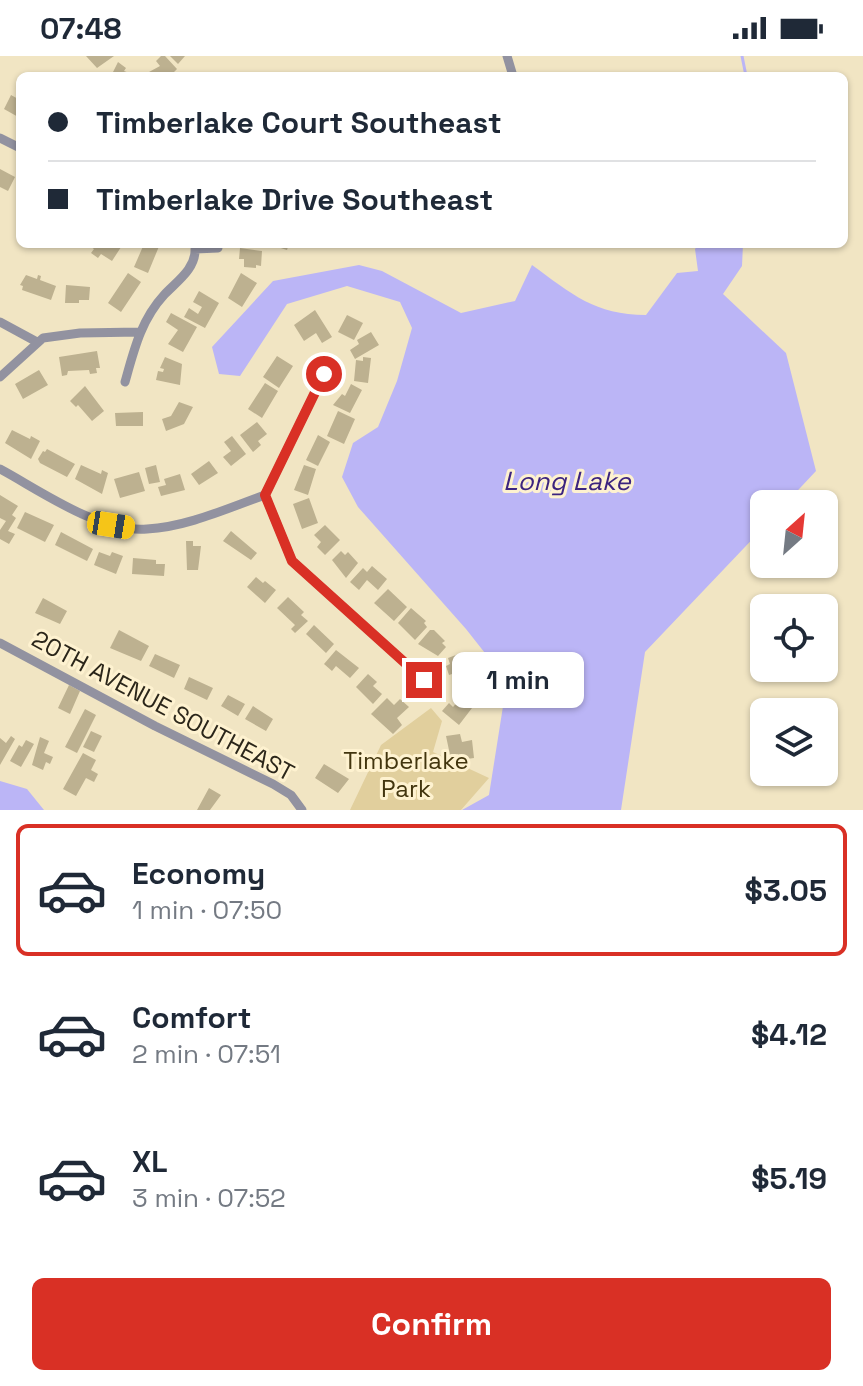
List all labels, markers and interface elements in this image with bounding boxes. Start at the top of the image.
text: 07:48 [40,9,121,48]
text: Timberlake Court Southeast [96,103,502,142]
text: Timberlake Drive Southeast [96,180,493,219]
route start [306,356,342,392]
water label: Long Lake [503,464,632,498]
north arrow [750,490,838,578]
map controls [750,490,838,786]
car [85,509,137,541]
button: locate [750,594,838,682]
street label: 20TH AVENUE SOUTHEAST [27,623,300,788]
callout: 1 min [452,652,584,708]
route end [406,662,442,698]
text: 1 min [486,663,550,697]
button: layers [750,698,838,786]
park label: Timberlake Park [343,745,469,804]
icon: car [36,854,108,926]
text: Economy [132,854,265,893]
text: $3.05 [745,871,827,910]
text: 1 min · 07:50 [132,893,282,927]
icon: car [36,998,108,1070]
text: Comfort [132,998,251,1037]
text: $4.12 [751,1015,827,1054]
text: 2 min · 07:51 [132,1037,281,1071]
icon: car [36,1142,108,1214]
text: XL [132,1142,168,1181]
text: $5.19 [751,1159,827,1198]
text: 3 min · 07:52 [132,1181,286,1215]
button: Confirm [32,1278,831,1370]

